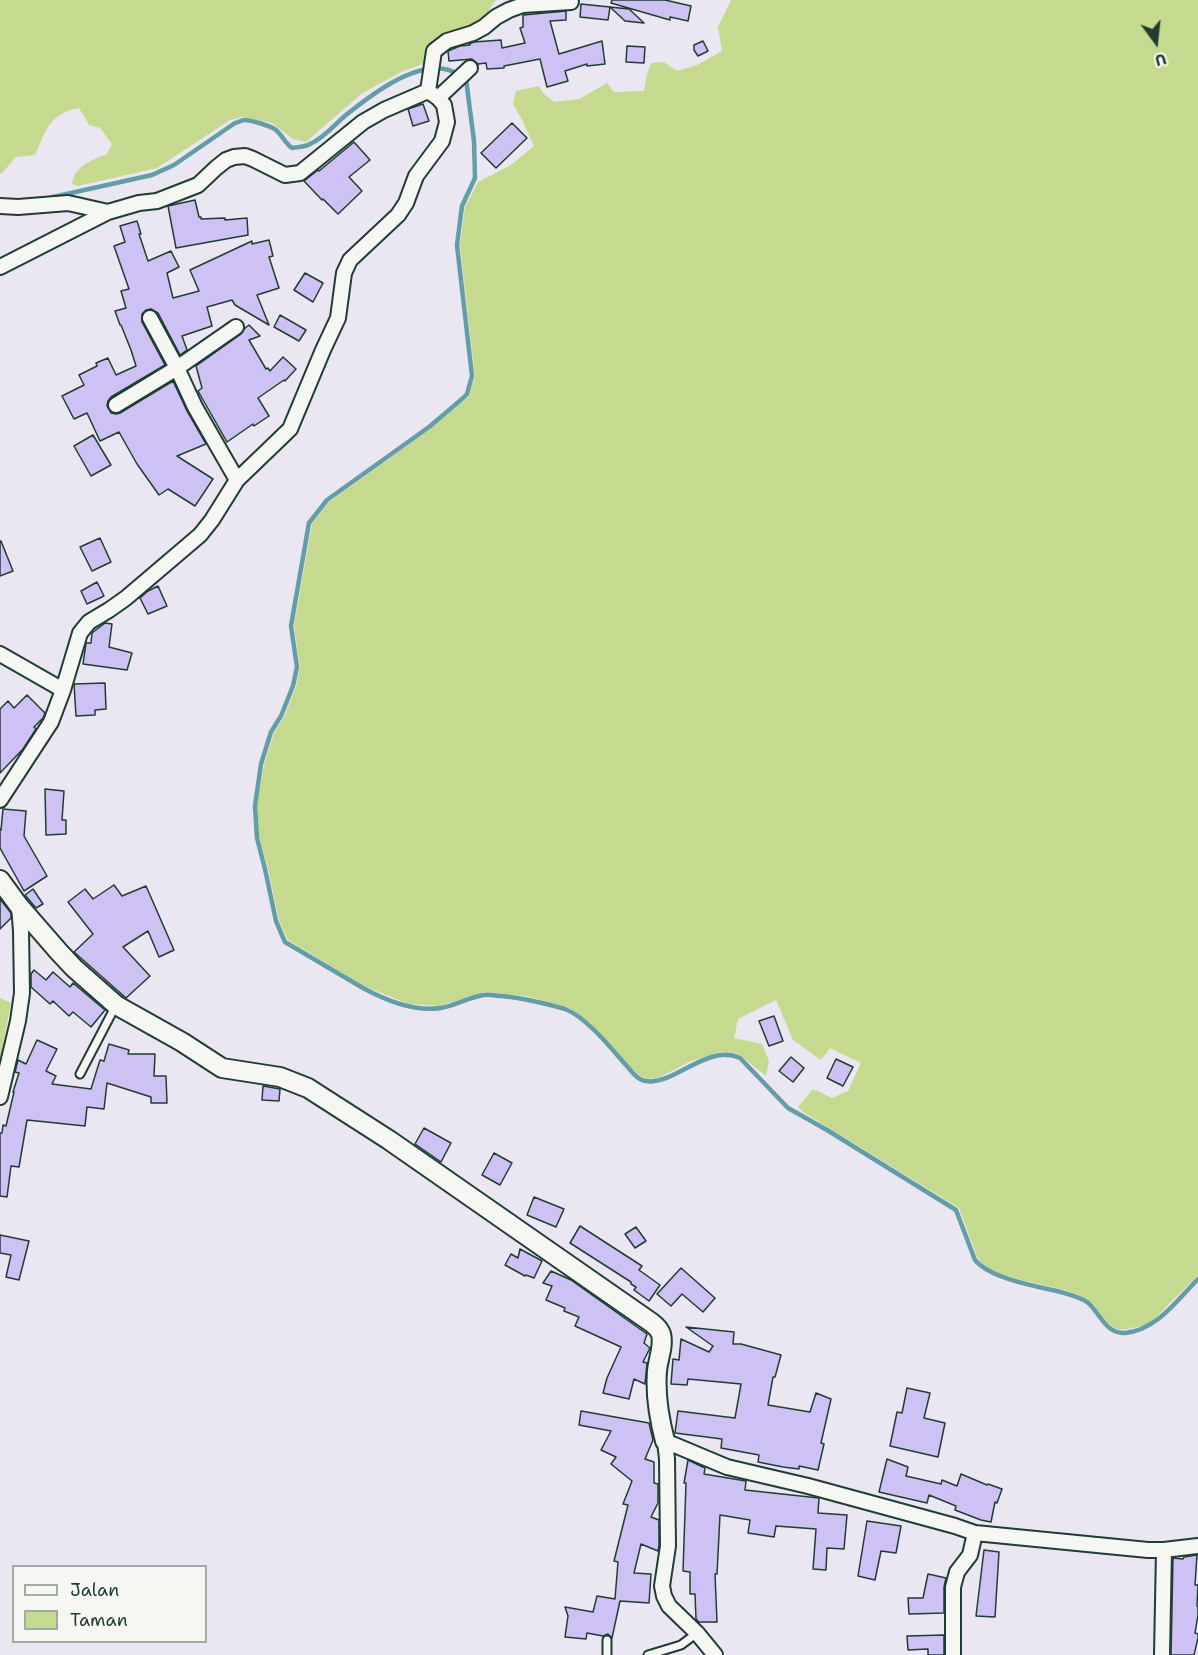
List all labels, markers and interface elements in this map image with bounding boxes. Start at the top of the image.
north arrow [1126,12,1186,72]
text: U [1153,48,1169,71]
legend [12,1565,207,1643]
text: Jalan [70,1578,119,1602]
text: Taman [70,1608,128,1632]

